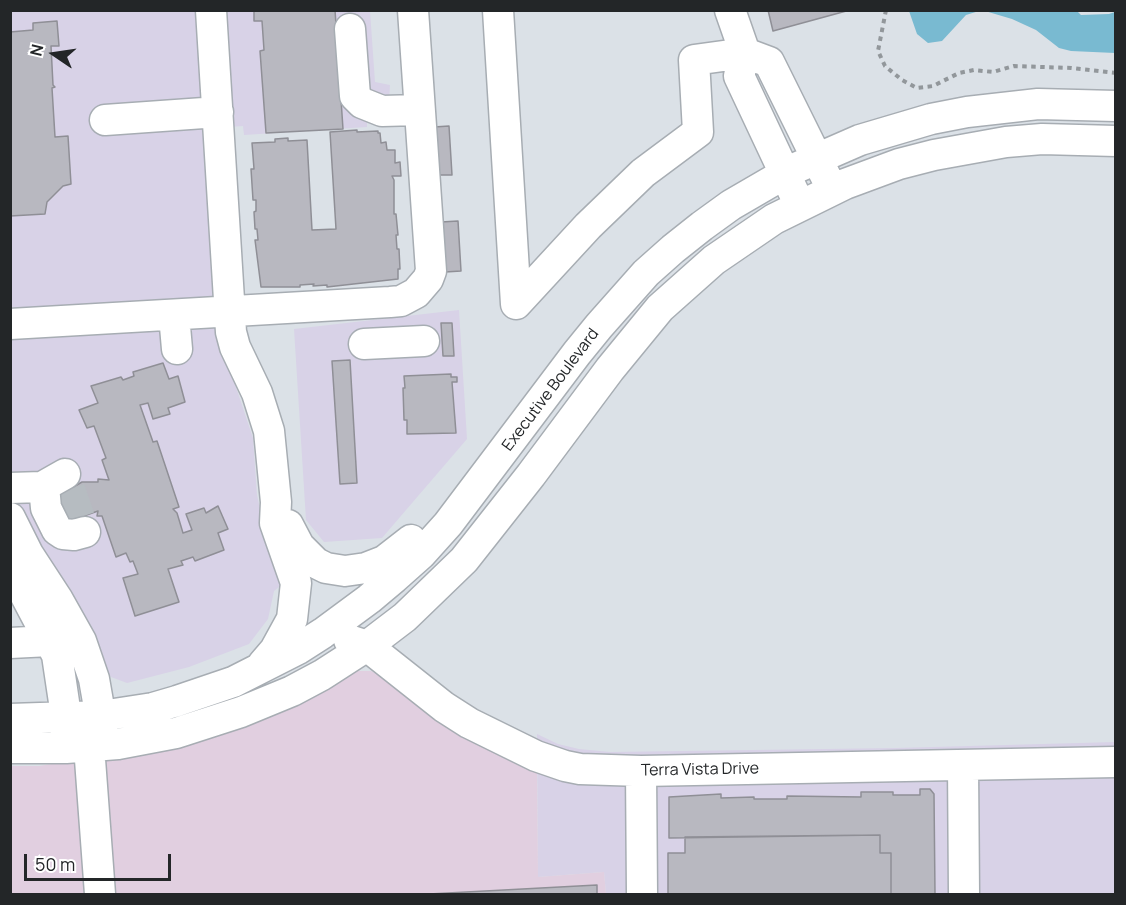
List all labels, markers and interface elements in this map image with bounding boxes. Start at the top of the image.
north arrow [24,24,84,84]
text: N [24,42,48,58]
street label: Executive Boulevard [499,325,603,455]
street label: Terra Vista Drive [641,759,759,781]
scale bar [27,842,174,880]
text: 50 m [35,852,75,876]

